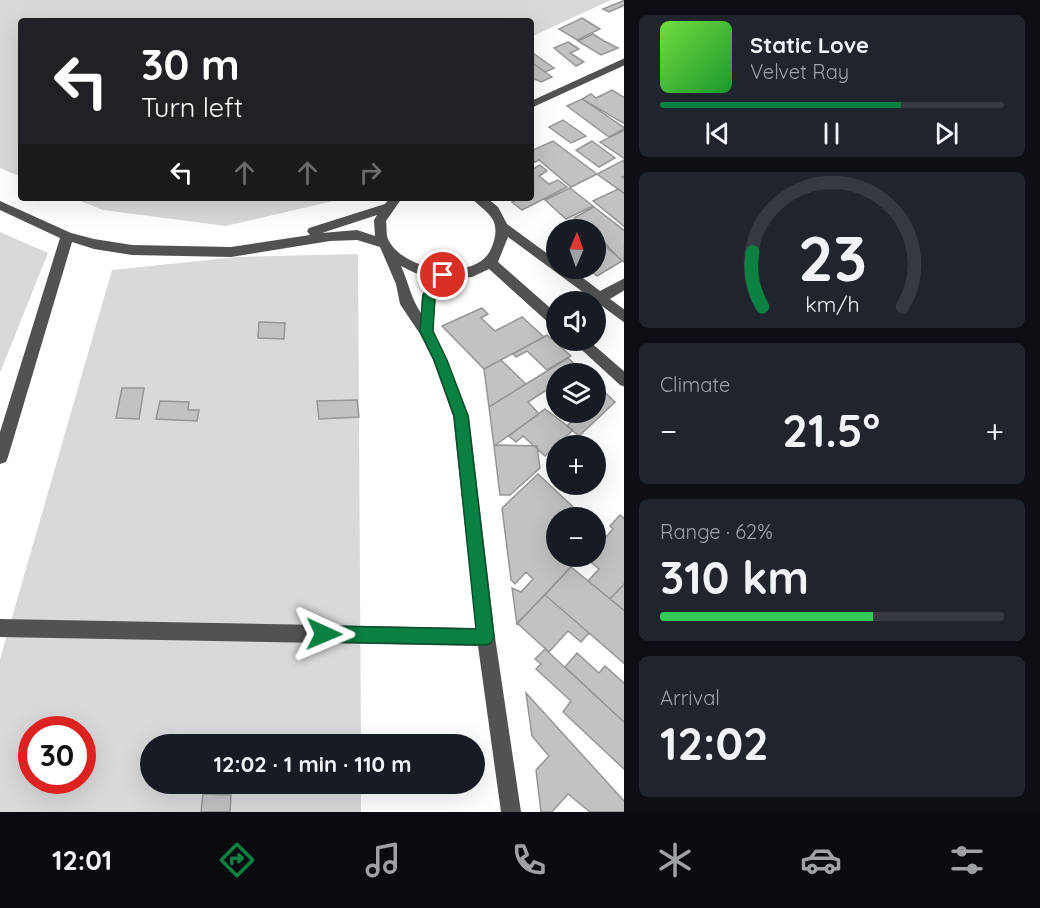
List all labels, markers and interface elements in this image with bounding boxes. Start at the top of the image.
text: Static Love [750,31,869,59]
text: 30 m [141,38,240,91]
icon: left [42,42,120,120]
text: Velvet Ray [750,59,849,84]
text: Turn left [141,90,243,124]
icon: previous [701,117,734,150]
icon: pause [815,117,848,150]
icon: next [930,117,963,150]
icon: left [165,156,198,189]
icon: ahead [228,156,261,189]
icon: ahead [291,156,324,189]
icon: right [354,156,387,189]
north arrow [546,219,606,279]
map controls [546,219,606,567]
text: 23 [797,219,867,297]
pin [417,249,468,300]
icon: arrive [426,258,459,291]
button: sound [546,291,606,351]
text: km/h [805,291,859,317]
button: layers [546,363,606,423]
text: Climate [660,372,730,397]
text: 21.5° [782,402,880,458]
text: − [660,410,677,451]
text: + [985,410,1004,451]
button: + [546,435,606,495]
button: − [546,507,606,567]
text: Range · 62% [660,519,773,544]
text: 310 km [660,549,809,605]
position arrow [292,602,356,666]
text: Arrival [660,685,720,710]
text: 12:02 [660,715,769,771]
speed limit sign: 30 [18,716,96,794]
text: 12:02 · 1 min · 110 m [214,750,411,778]
icon: directions [216,839,258,881]
icon: music [362,839,404,881]
icon: phone [508,839,550,881]
icon: climate [654,839,696,881]
icon: car [800,839,842,881]
icon: filters [946,839,988,881]
text: 12:01 [52,843,112,877]

